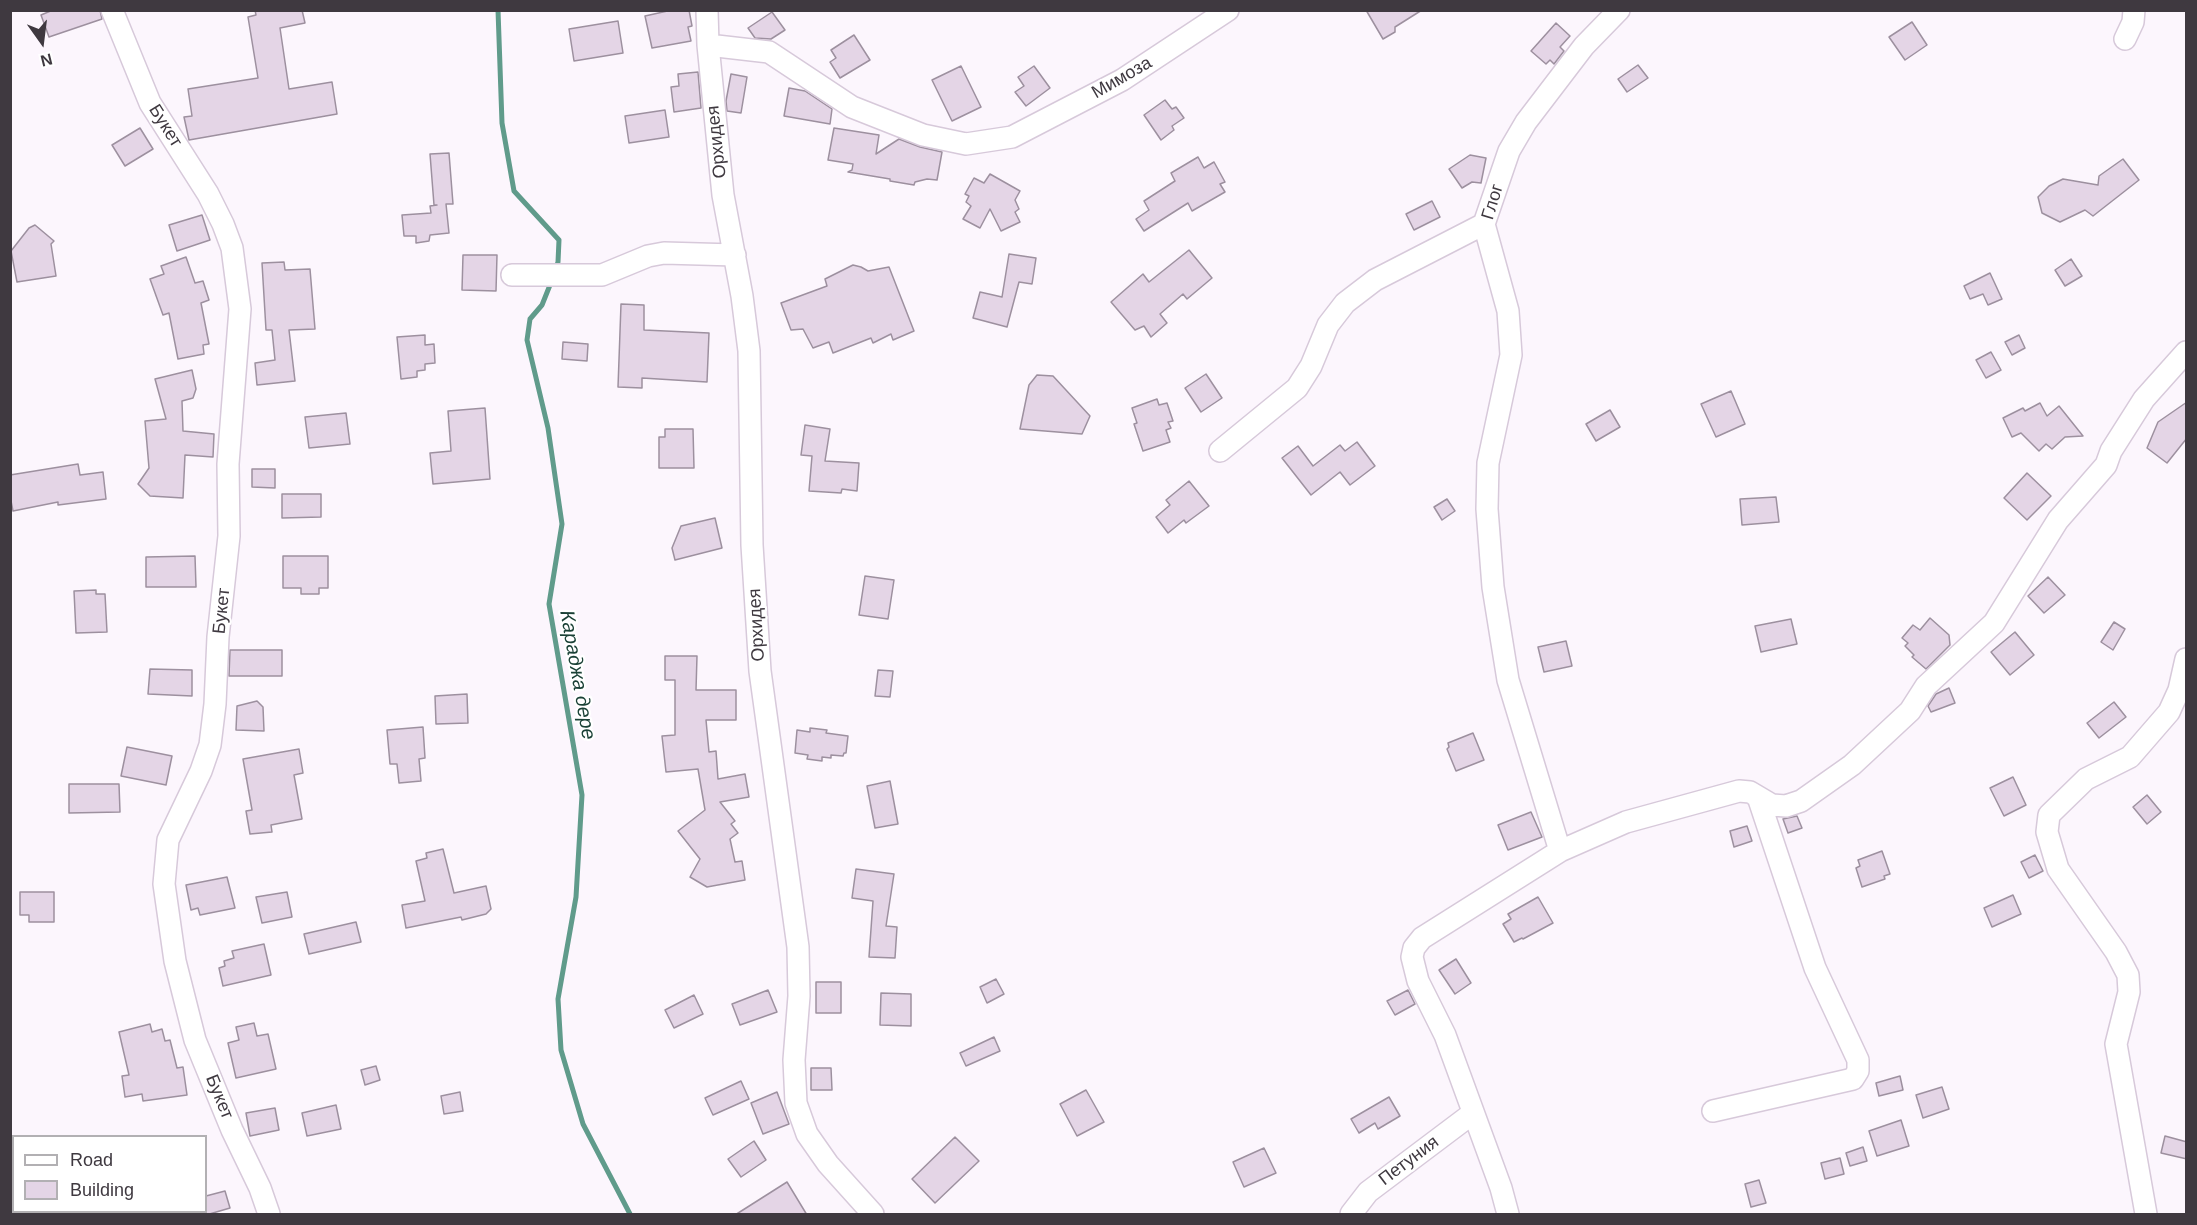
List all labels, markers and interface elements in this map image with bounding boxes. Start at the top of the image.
north arrow [12,12,72,72]
text: N [39,50,54,70]
street label: Мимоза [1088,52,1156,104]
street label: Букет [144,101,186,151]
street label: Орхидея [702,105,732,179]
street label: Глог [1477,182,1509,222]
street label: Букет [209,587,235,635]
street label: Орхидея [744,588,770,662]
water label: Караджа дере [554,608,600,742]
street label: Букет [200,1072,238,1122]
street label: Петуния [1375,1131,1443,1191]
legend [12,1135,207,1213]
text: Road [70,1150,113,1170]
text: Building [70,1180,134,1200]

